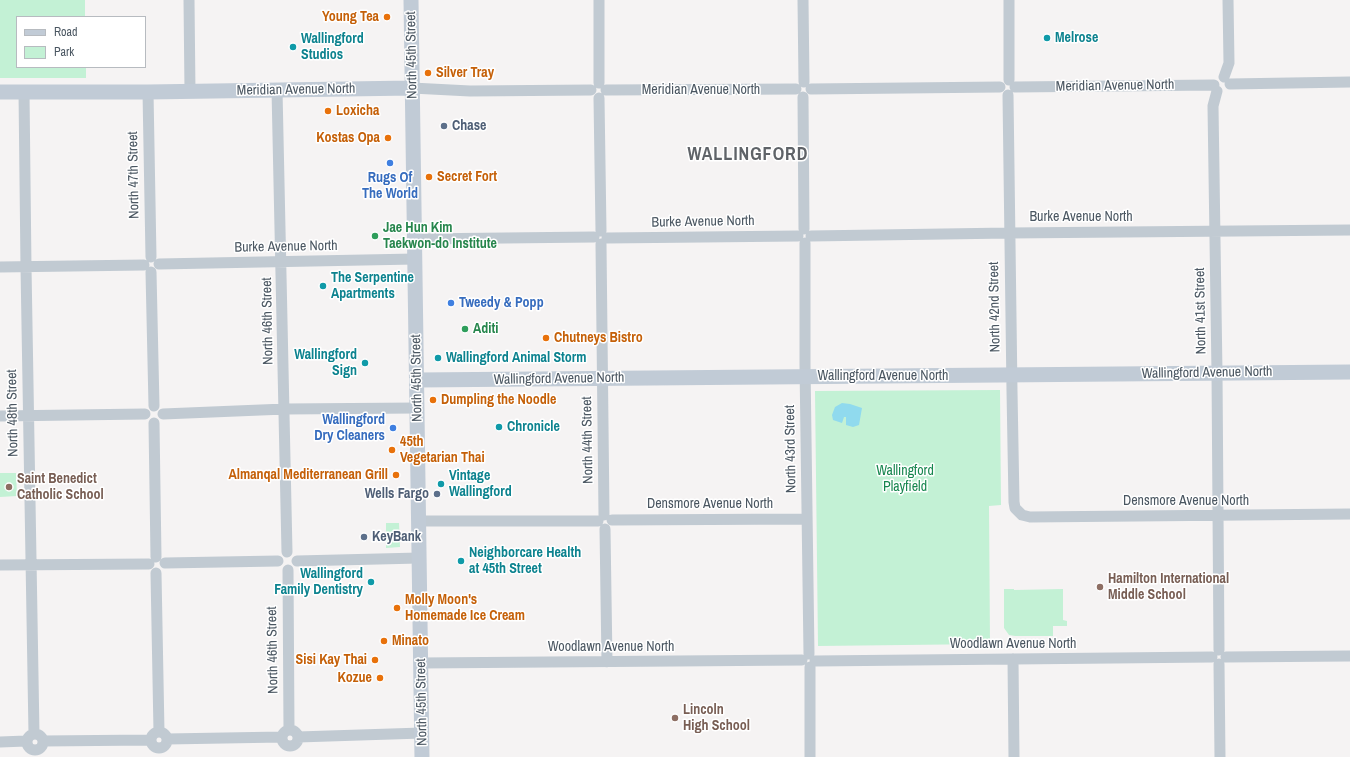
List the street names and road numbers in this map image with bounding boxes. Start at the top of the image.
street label: North 45th Street [403,11,421,99]
street label: Meridian Avenue North [1056,77,1174,95]
street label: Meridian Avenue North [237,81,355,99]
street label: Meridian Avenue North [642,82,760,98]
street label: North 47th Street [125,131,143,219]
street label: Burke Avenue North [1029,209,1133,225]
street label: Burke Avenue North [651,213,755,231]
street label: Burke Avenue North [234,238,338,256]
street label: North 42nd Street [986,262,1004,352]
street label: North 41st Street [1192,267,1210,355]
street label: North 46th Street [259,277,277,365]
street label: North 45th Street [408,334,426,422]
street label: Wallingford Avenue North [1141,363,1273,383]
street label: Wallingford Avenue North [818,368,948,384]
street label: North 48th Street [4,369,22,457]
street label: Wallingford Avenue North [493,369,625,389]
street label: North 44th Street [579,396,597,484]
street label: North 43rd Street [782,405,800,493]
street label: Densmore Avenue North [1123,493,1249,509]
street label: Densmore Avenue North [647,496,773,512]
street label: North 46th Street [264,606,282,694]
street label: Woodlawn Avenue North [950,636,1076,652]
street label: Woodlawn Avenue North [548,639,674,655]
street label: North 45th Street [413,658,431,746]

